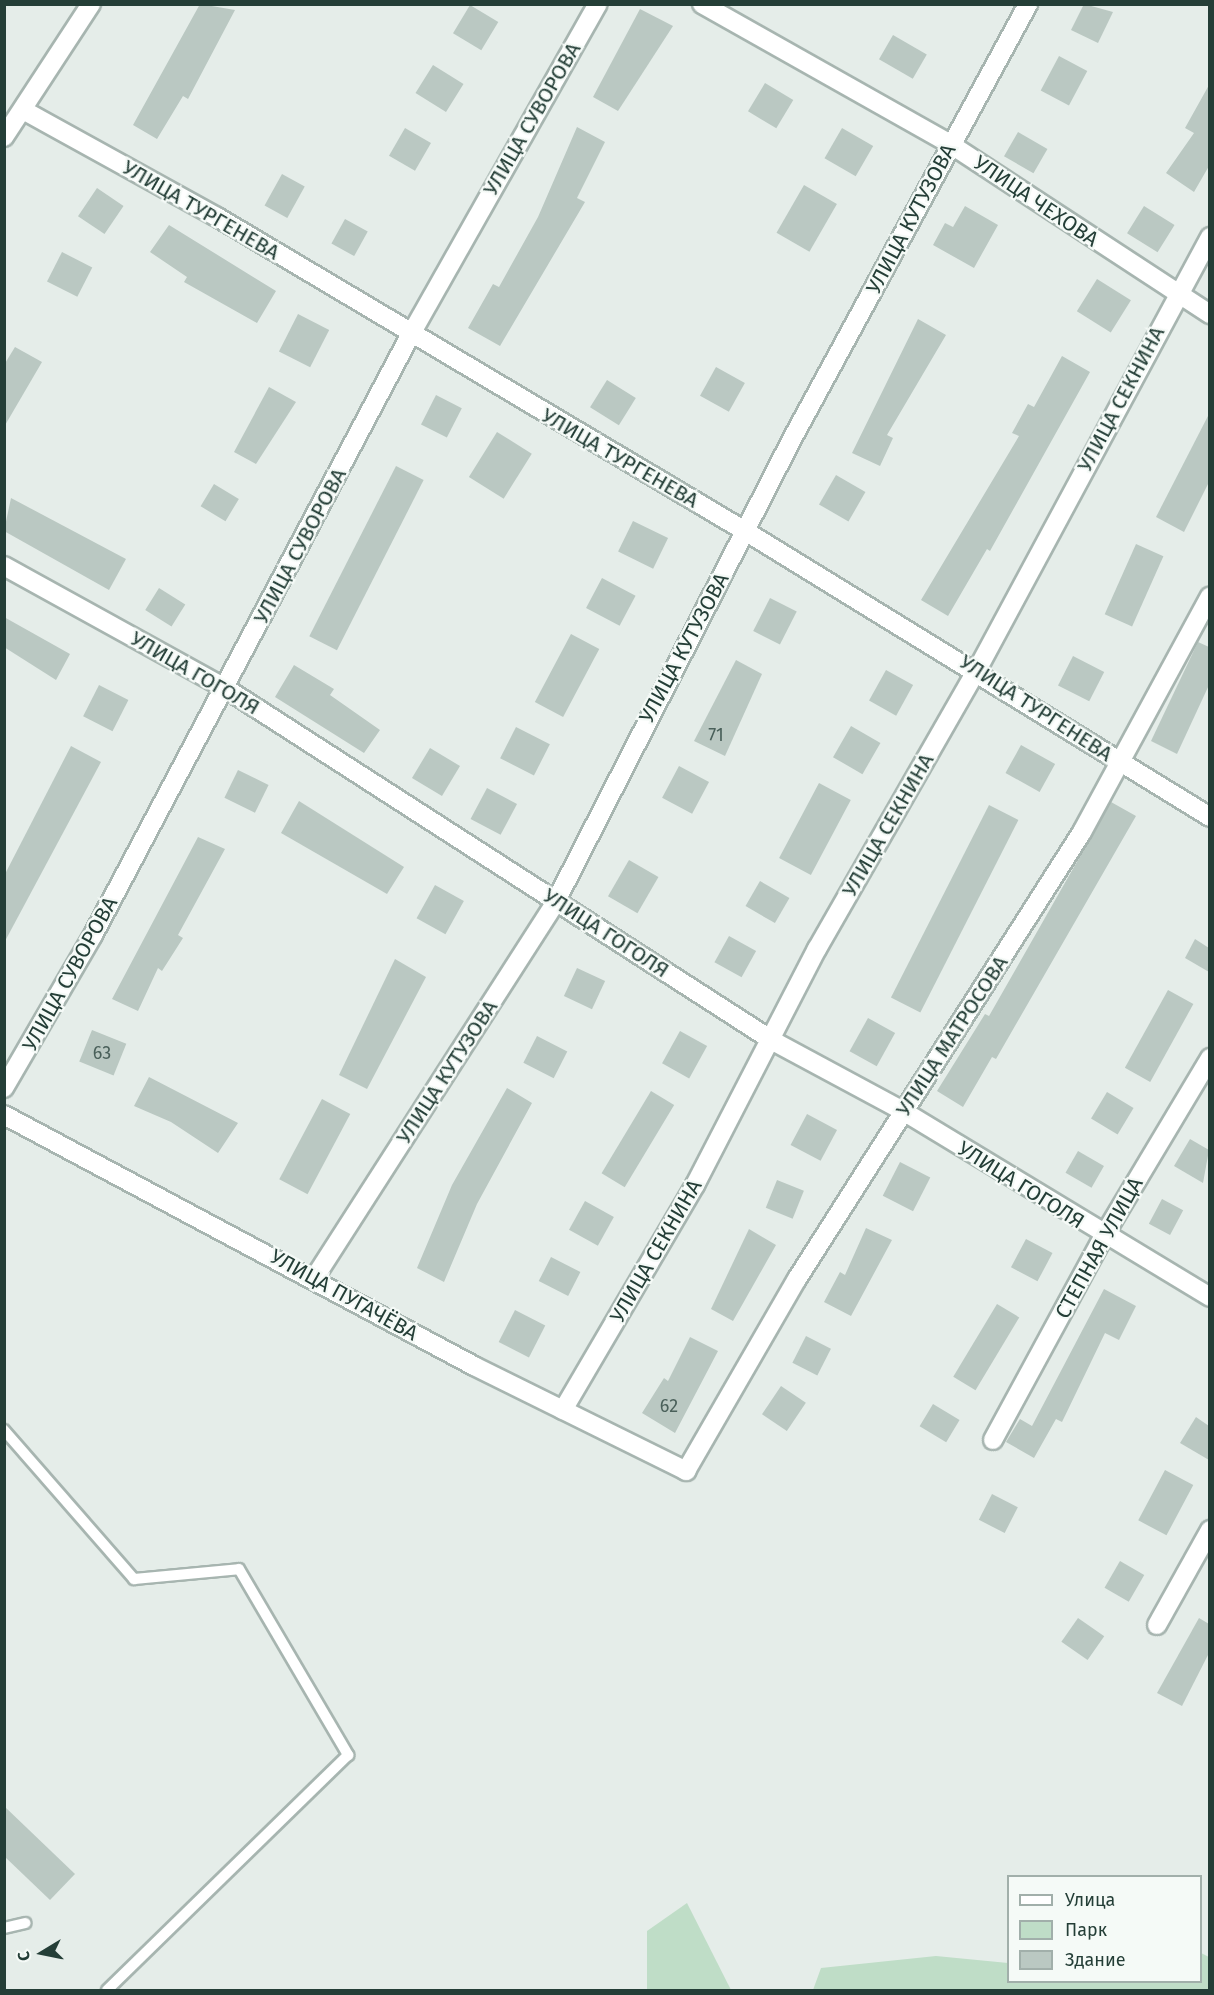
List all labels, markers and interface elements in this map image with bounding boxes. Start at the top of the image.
street label: УЛИЦА СУВОРОВА [478,38,586,200]
street label: УЛИЦА КУТУЗОВА [861,140,961,298]
street label: УЛИЦА ЧЕХОВА [969,150,1103,252]
street label: УЛИЦА ТУРГЕНЕВА [118,155,284,265]
street label: УЛИЦА СЕКНИНА [1072,322,1170,476]
street label: УЛИЦА ТУРГЕНЕВА [537,403,703,513]
street label: УЛИЦА СУВОРОВА [248,464,352,628]
street label: УЛИЦА КУТУЗОВА [634,569,734,727]
street label: УЛИЦА ГОГОЛЯ [126,626,264,720]
street label: УЛИЦА ТУРГЕНЕВА [955,649,1117,767]
house number: 71 [708,724,724,746]
street label: УЛИЦА СЕКНИНА [837,749,939,901]
street label: УЛИЦА ГОГОЛЯ [538,883,674,983]
street label: УЛИЦА СУВОРОВА [17,893,123,1055]
street label: УЛИЦА МАТРОСОВА [891,951,1013,1121]
street label: УЛИЦА КУТУЗОВА [391,996,503,1148]
house number: 63 [93,1042,111,1064]
street label: УЛИЦА ГОГОЛЯ [953,1136,1089,1234]
street label: СТЕПНАЯ УЛИЦА [1050,1173,1148,1323]
street label: УЛИЦА СЕКНИНА [605,1175,707,1327]
street label: УЛИЦА ПУГАЧЁВА [266,1244,422,1346]
house number: 62 [660,1395,678,1417]
legend [1007,1875,1202,1983]
text: Улица [1065,1889,1115,1911]
text: Парк [1065,1919,1107,1941]
north arrow [12,1923,72,1983]
text: Здание [1065,1949,1126,1971]
text: С [14,1950,34,1962]

